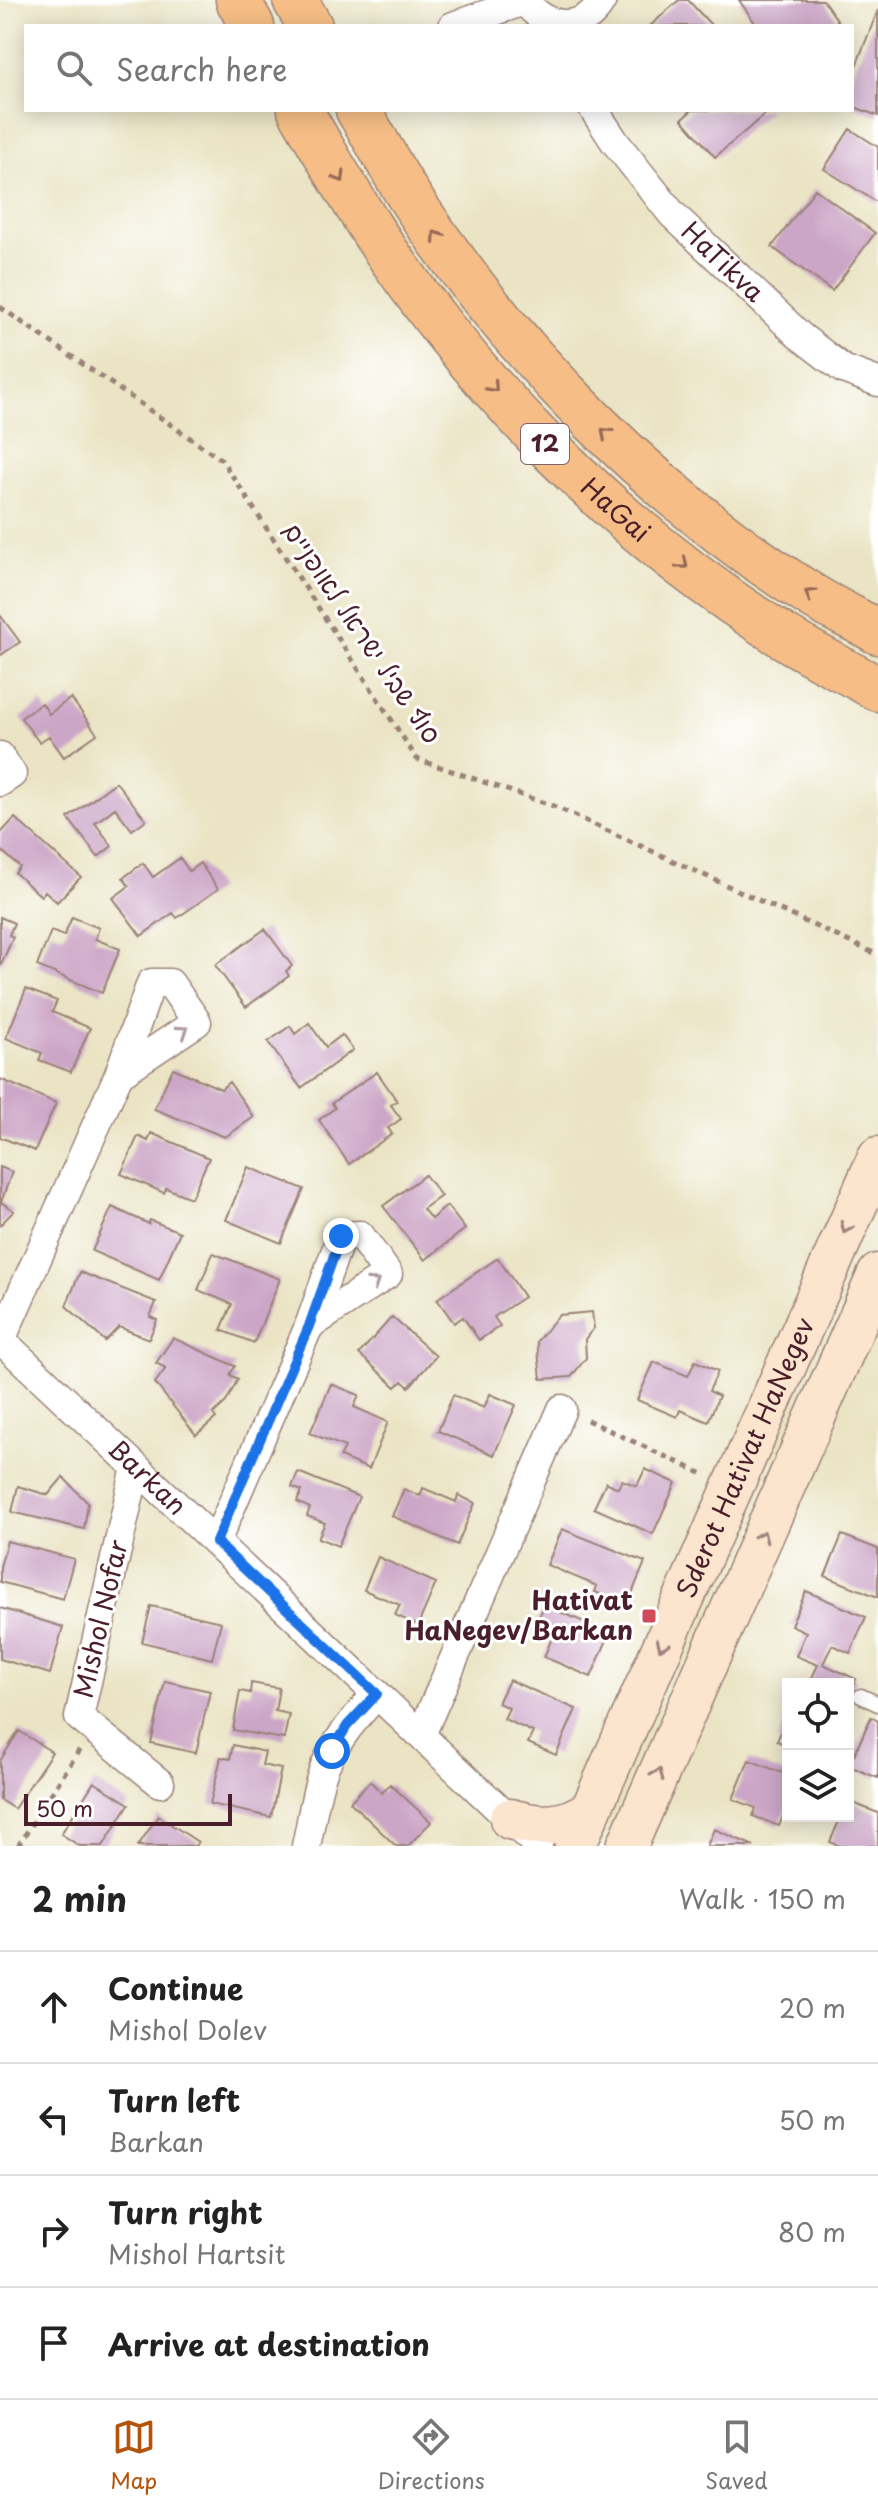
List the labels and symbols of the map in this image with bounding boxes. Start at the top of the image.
one-way arrow [330,168,346,183]
street label: HaTikva [673,212,774,310]
one-way arrow [433,231,447,245]
one-way arrow [483,378,498,392]
road number: 12 [521,424,569,464]
one-way arrow [601,428,615,443]
street label: HaGai [573,468,659,551]
street label: סוף שביל ישראל לאופניים [274,514,452,751]
one-way arrow [673,554,688,569]
one-way arrow [804,588,819,604]
one-way arrow [175,1025,189,1040]
route end [323,1218,359,1254]
one-way arrow [840,1220,856,1234]
one-way arrow [365,1278,380,1293]
street label: Sderot Hativat HaNegev [666,1311,823,1604]
street label: Barkan [100,1429,196,1524]
one-way arrow [752,1530,768,1544]
street label: Mishol Nofar [62,1536,137,1701]
place label: Hativat HaNegev/Barkan [404,1580,633,1649]
marker: Hativat HaNegev/Barkan [640,1607,658,1625]
one-way arrow [656,1637,672,1651]
route start [314,1733,350,1769]
one-way arrow [648,1768,664,1783]
scale bar [24,1790,232,1826]

